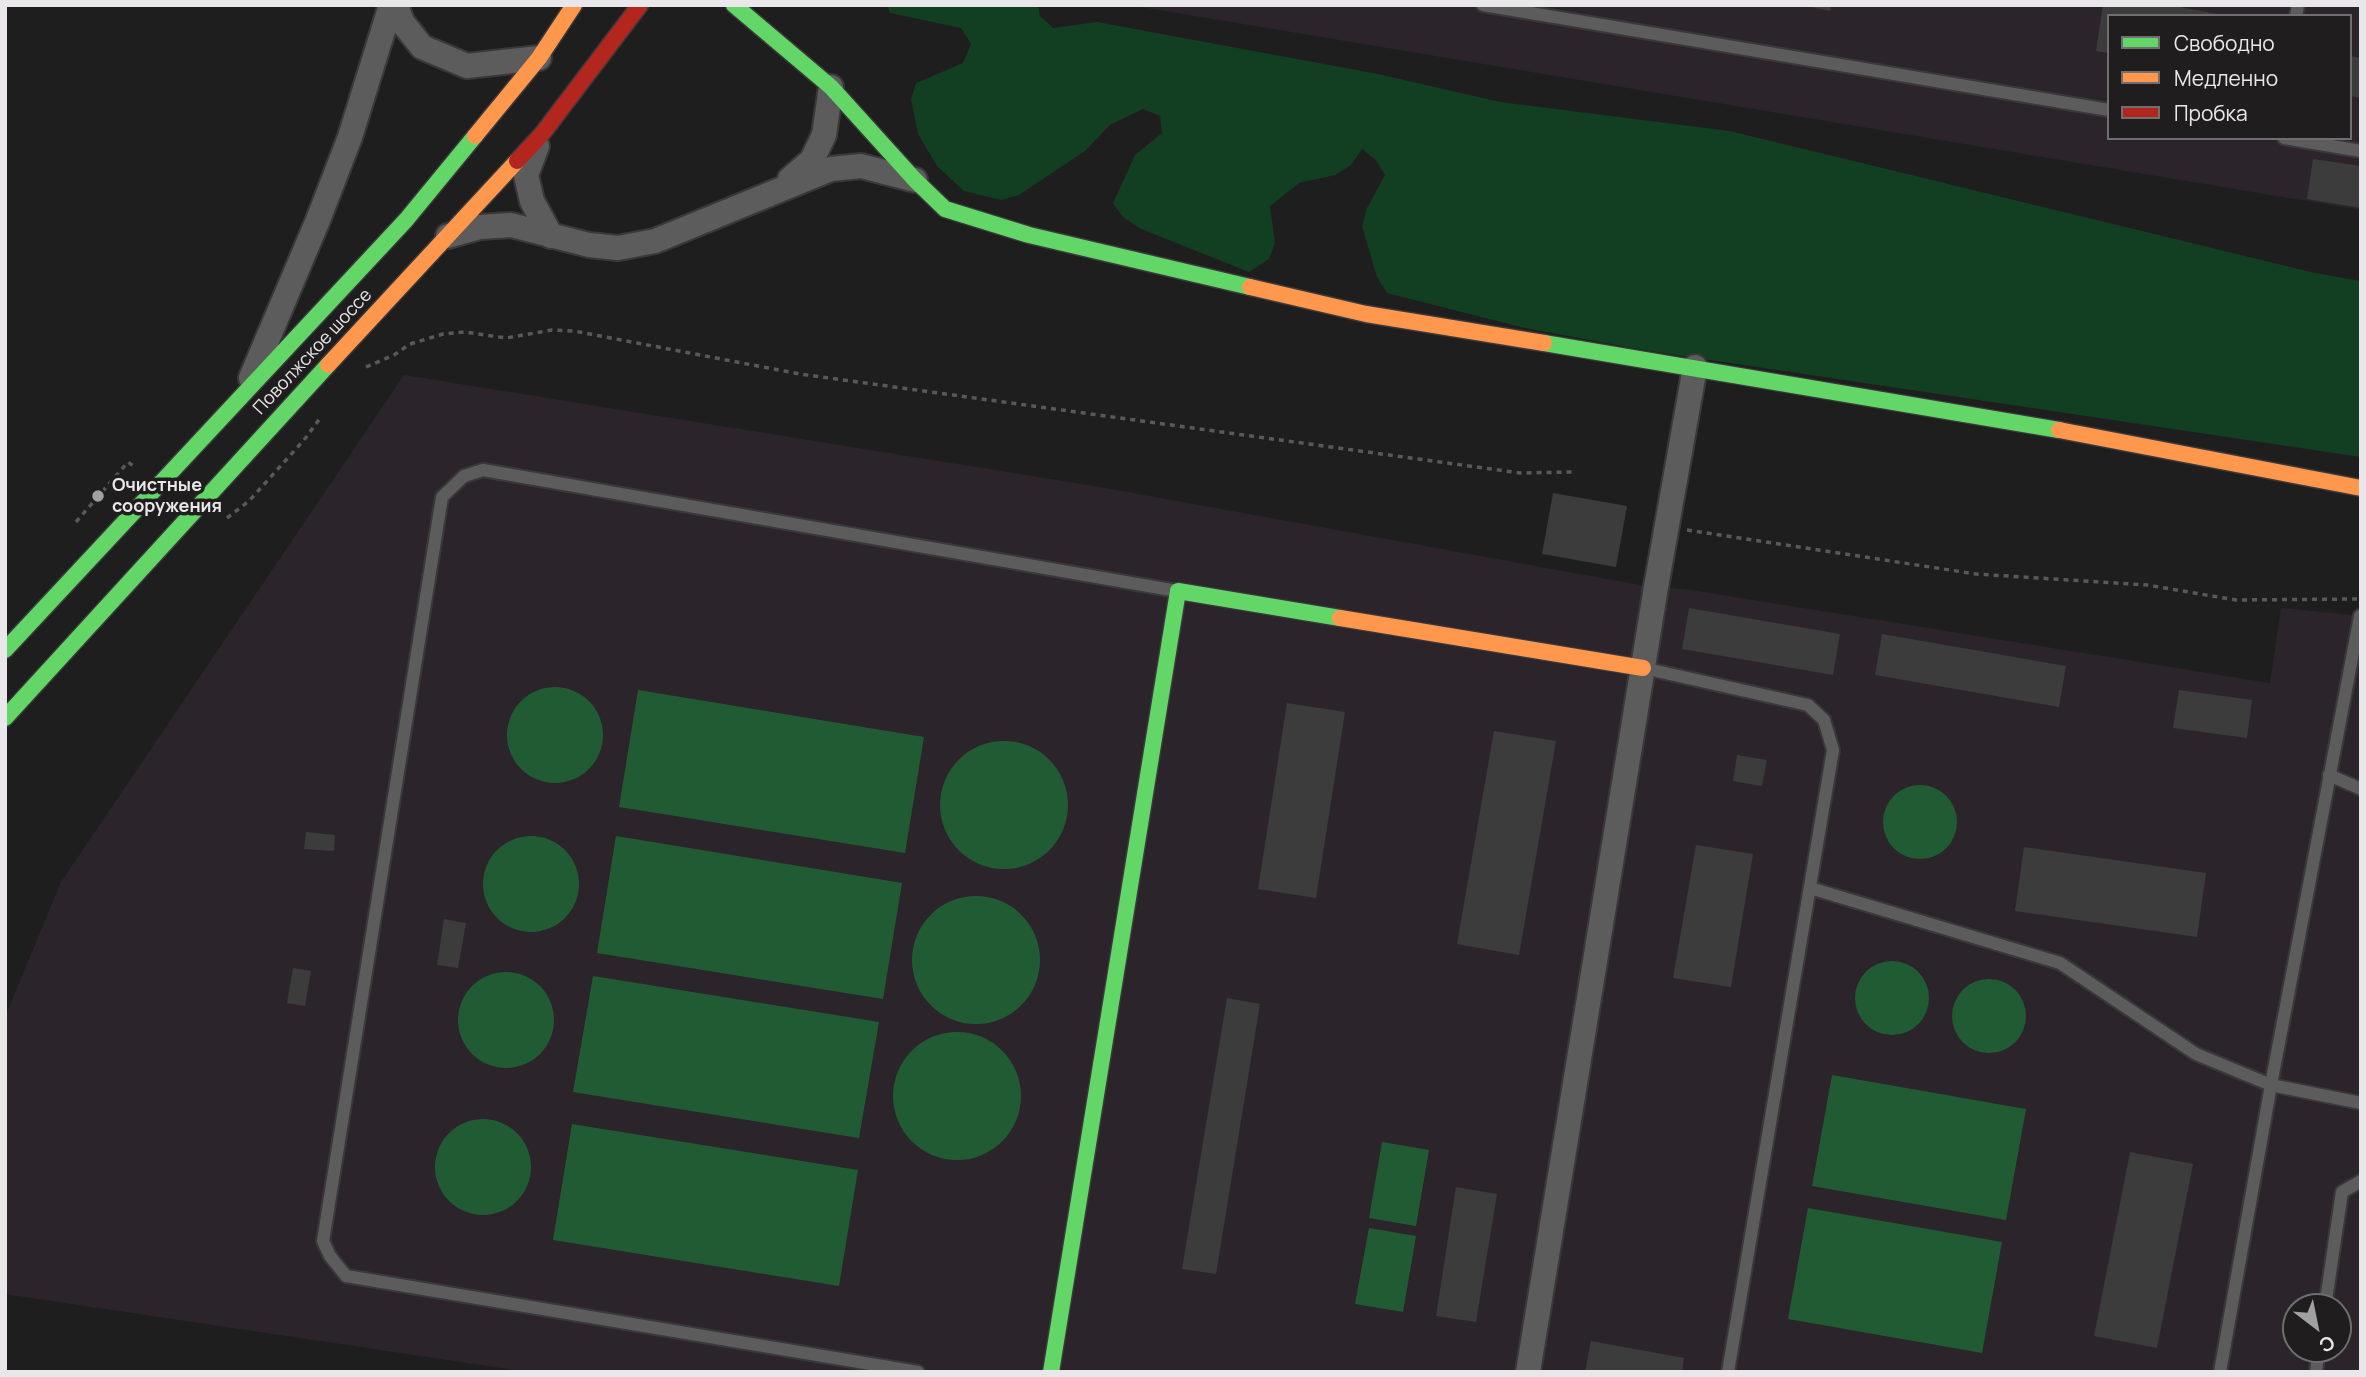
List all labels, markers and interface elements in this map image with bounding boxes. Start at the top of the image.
legend [2107,14,2352,140]
text: Свободно [2174,29,2275,57]
text: Медленно [2174,64,2278,92]
text: Пробка [2174,99,2248,127]
street label: Поволжское шоссе [249,285,377,419]
place label: Очистные сооружения [112,475,222,518]
marker: Очистные сооружения [90,488,106,504]
north arrow [2282,1293,2352,1363]
text: С [2314,1329,2340,1359]

